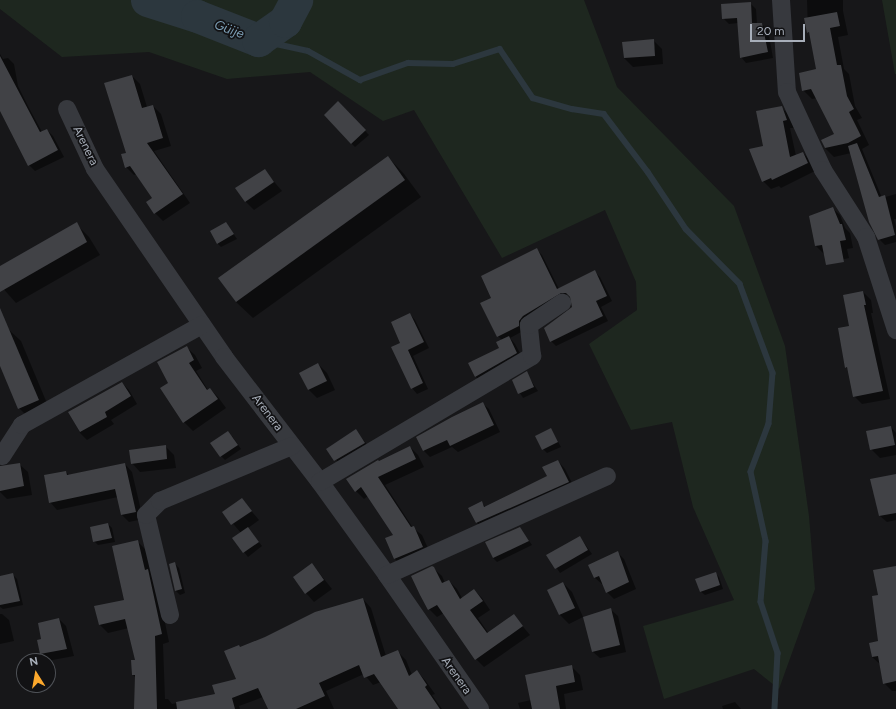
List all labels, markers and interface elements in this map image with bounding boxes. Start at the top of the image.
scale bar [752,16,807,42]
water label: Güije [212,17,246,43]
text: 20 m [757,24,785,38]
street label: Arenera [69,124,101,168]
street label: Arenera [249,392,285,434]
north arrow [16,653,56,693]
text: N [28,655,39,669]
street label: Arenera [438,655,474,697]

